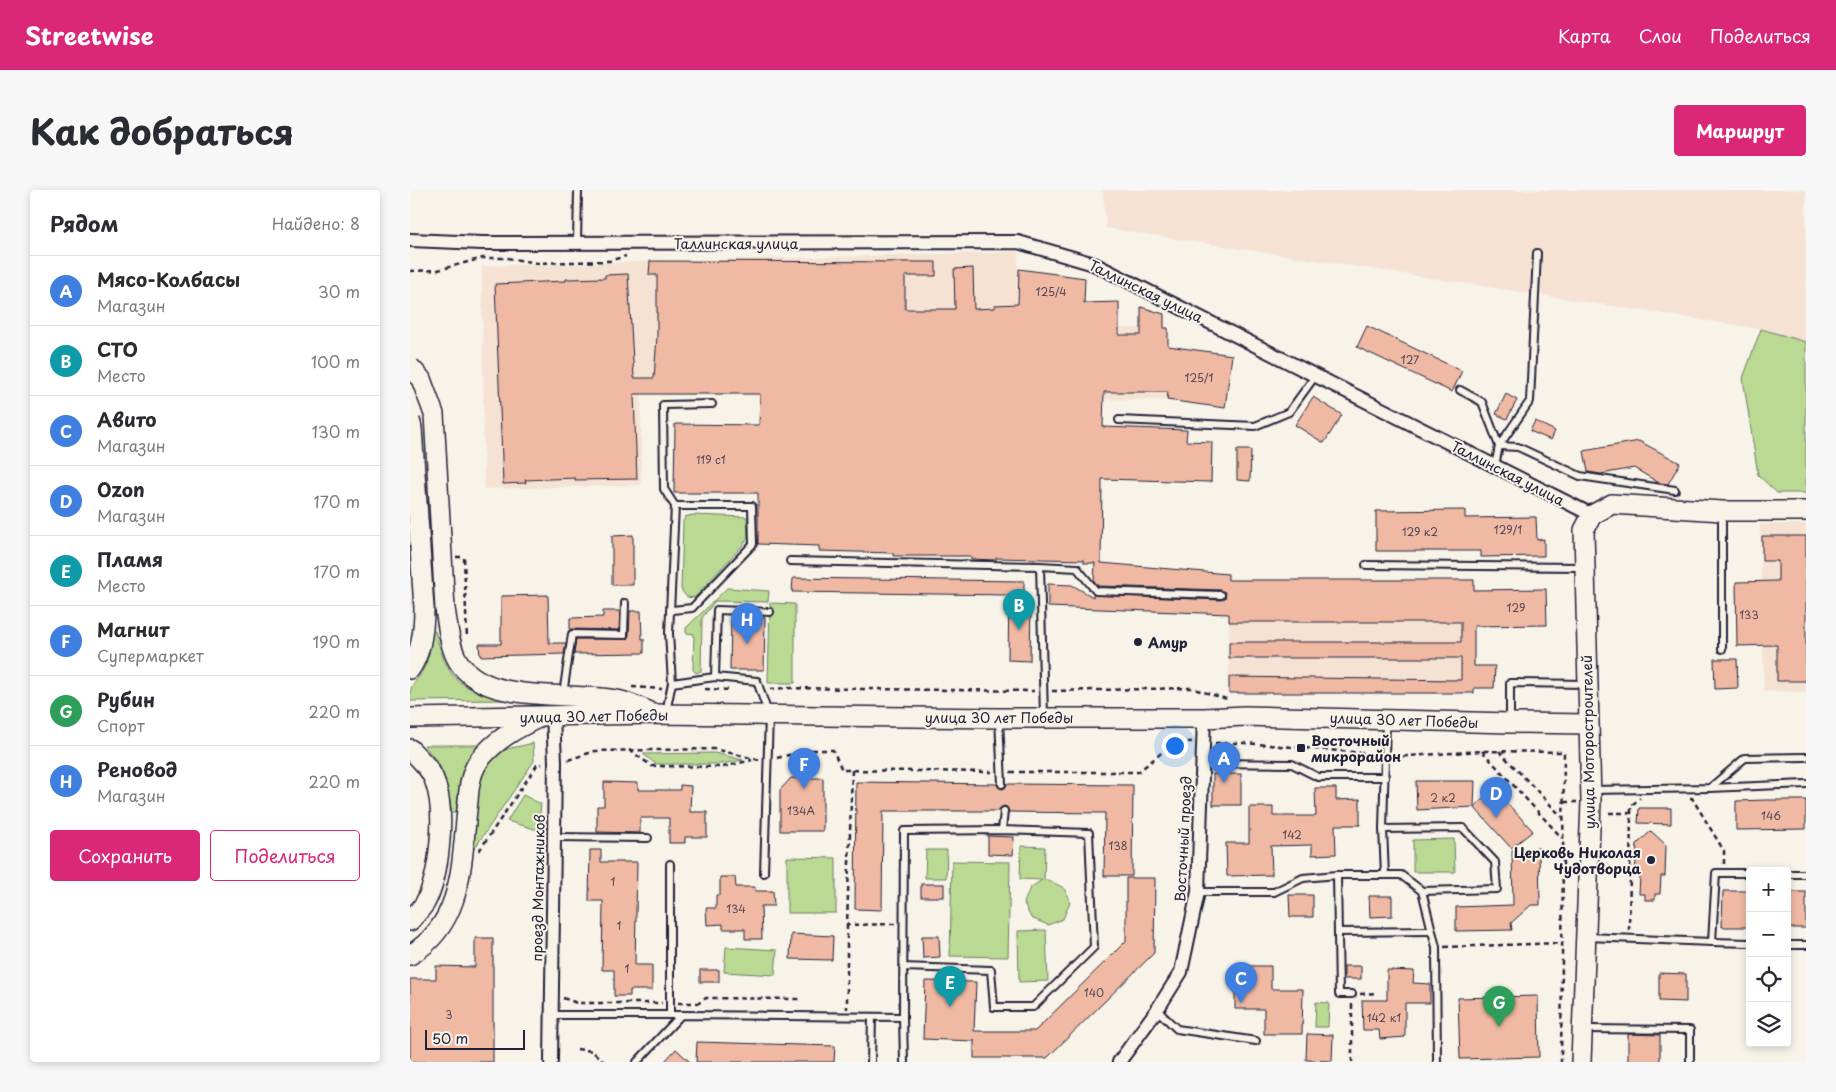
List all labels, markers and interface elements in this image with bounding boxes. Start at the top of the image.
text: Streetwise [25,17,154,53]
text: Карта [1558,22,1611,49]
text: Слои [1639,22,1682,49]
text: Поделиться [1710,22,1811,49]
text: Как добраться [30,104,294,157]
button: Маршрут [1674,105,1806,156]
text: Рядом [50,207,118,239]
text: Найдено: 8 [272,211,360,235]
street label: Таллинская улица [674,233,798,254]
street label: Таллинская улица [1085,254,1207,328]
text: Мясо-Колбасы [97,265,240,293]
text: A [60,279,72,303]
text: 30 m [318,279,360,303]
house number: 125/4 [1036,283,1067,300]
text: Магазин [97,293,166,317]
text: СТО [97,335,138,363]
text: B [61,349,71,373]
text: 100 m [311,349,360,373]
house number: 127 [1401,351,1419,368]
text: Место [97,363,146,387]
house number: 125/1 [1185,369,1214,386]
text: Авито [97,405,157,433]
text: C [60,419,72,443]
text: 130 m [312,419,360,443]
text: Магазин [97,433,166,457]
street label: Таллинская улица [1448,435,1568,511]
house number: 119 с1 [696,451,726,468]
text: Ozon [97,475,145,503]
text: D [60,489,72,513]
text: 170 m [314,489,360,513]
text: Магазин [97,503,166,527]
house number: 129/1 [1494,521,1522,538]
house number: 129 к2 [1402,523,1438,540]
text: Пламя [97,545,163,573]
text: E [61,559,71,583]
text: 170 m [314,559,360,583]
text: Место [97,573,146,597]
pin: B [1003,589,1035,630]
house number: 129 [1507,599,1525,616]
pin: H [731,603,763,644]
house number: 133 [1739,606,1759,623]
text: Магнит [97,615,169,643]
text: F [61,629,71,653]
text: 190 m [312,629,360,653]
place label: Амур [1147,632,1188,653]
marker: Амур [1132,636,1144,648]
text: Супермаркет [97,643,204,667]
street label: улица Моторостроителей [1576,655,1600,829]
text: Рубин [97,685,155,713]
text: G [59,699,73,723]
text: 220 m [309,699,360,723]
street label: улица 30 лет Победы [520,704,668,728]
street label: улица 30 лет Победы [925,707,1073,728]
street label: улица 30 лет Победы [1329,707,1479,733]
text: Спорт [97,713,145,737]
place label: Восточный микрорайон [1311,730,1401,767]
your location [1162,733,1188,759]
pin: A [1208,742,1240,783]
marker: Восточный микрорайон [1295,742,1307,754]
pin: F [788,748,820,789]
text: Реновод [97,755,177,783]
text: H [60,769,72,793]
text: 220 m [309,769,360,793]
street label: Восточный проезд [1169,775,1197,903]
pin: D [1480,777,1512,818]
text: Магазин [97,783,166,807]
house number: 2 к2 [1430,789,1456,806]
house number: 134А [787,802,816,819]
house number: 146 [1761,807,1781,824]
street label: проезд Монтажников [526,814,550,962]
house number: 142 [1282,826,1302,843]
button: Сохранить [50,830,200,881]
button: Поделиться [210,830,360,881]
house number: 138 [1108,837,1128,854]
place label: Церковь Николая Чудотворца [1514,842,1641,879]
marker: Церковь Николая Чудотворца [1645,854,1657,866]
map controls [1746,867,1791,1047]
button: + [1746,867,1791,912]
house number: 1 [611,873,616,890]
house number: 134 [726,900,746,917]
button: − [1746,912,1791,957]
house number: 1 [617,917,622,934]
button: locate [1746,957,1791,1002]
house number: 1 [625,960,630,977]
pin: C [1225,962,1257,1003]
pin: E [934,966,966,1007]
house number: 140 [1084,984,1104,1001]
pin: G [1483,986,1515,1027]
button: layers [1746,1002,1791,1047]
house number: 3 [445,1006,453,1023]
house number: 142 к1 [1367,1009,1401,1026]
scale bar [425,1027,525,1050]
text: 50 m [432,1028,468,1049]

